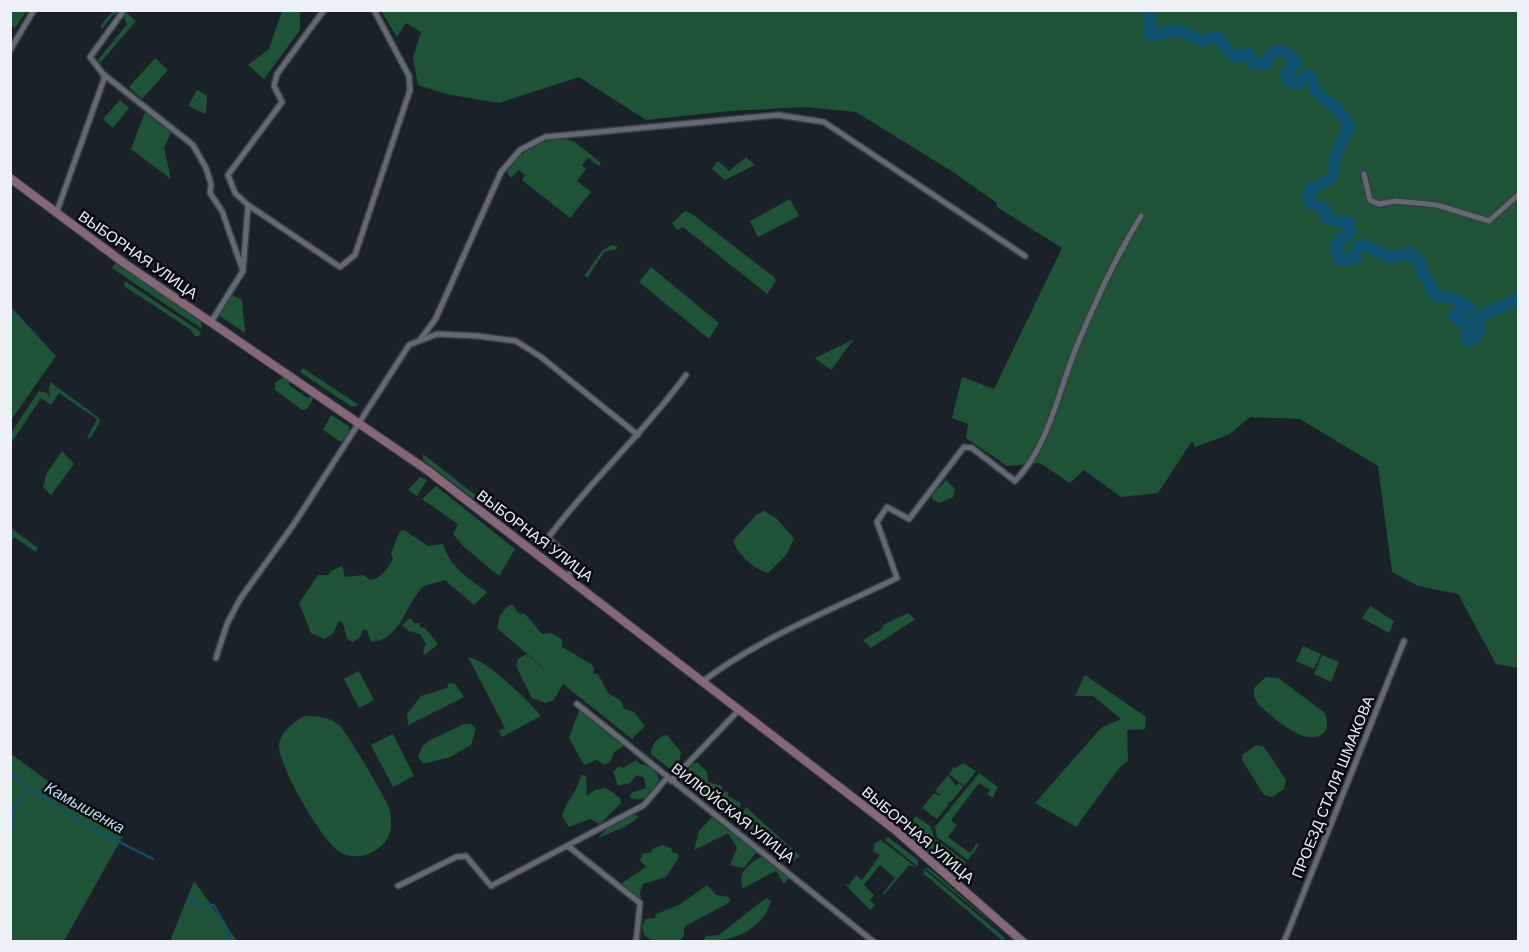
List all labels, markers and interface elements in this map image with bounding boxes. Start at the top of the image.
street label: ВЫБОРНАЯ УЛИЦА [74,206,202,304]
street label: ВЫБОРНАЯ УЛИЦА [473,486,597,586]
street label: ПРОЕЗД СТАЛЯ ШМАКОВА [1287,693,1379,881]
street label: ВИЛЮЙСКАЯ УЛИЦА [667,758,799,868]
water label: Камышенка [41,777,129,838]
street label: ВЫБОРНАЯ УЛИЦА [858,782,978,888]

